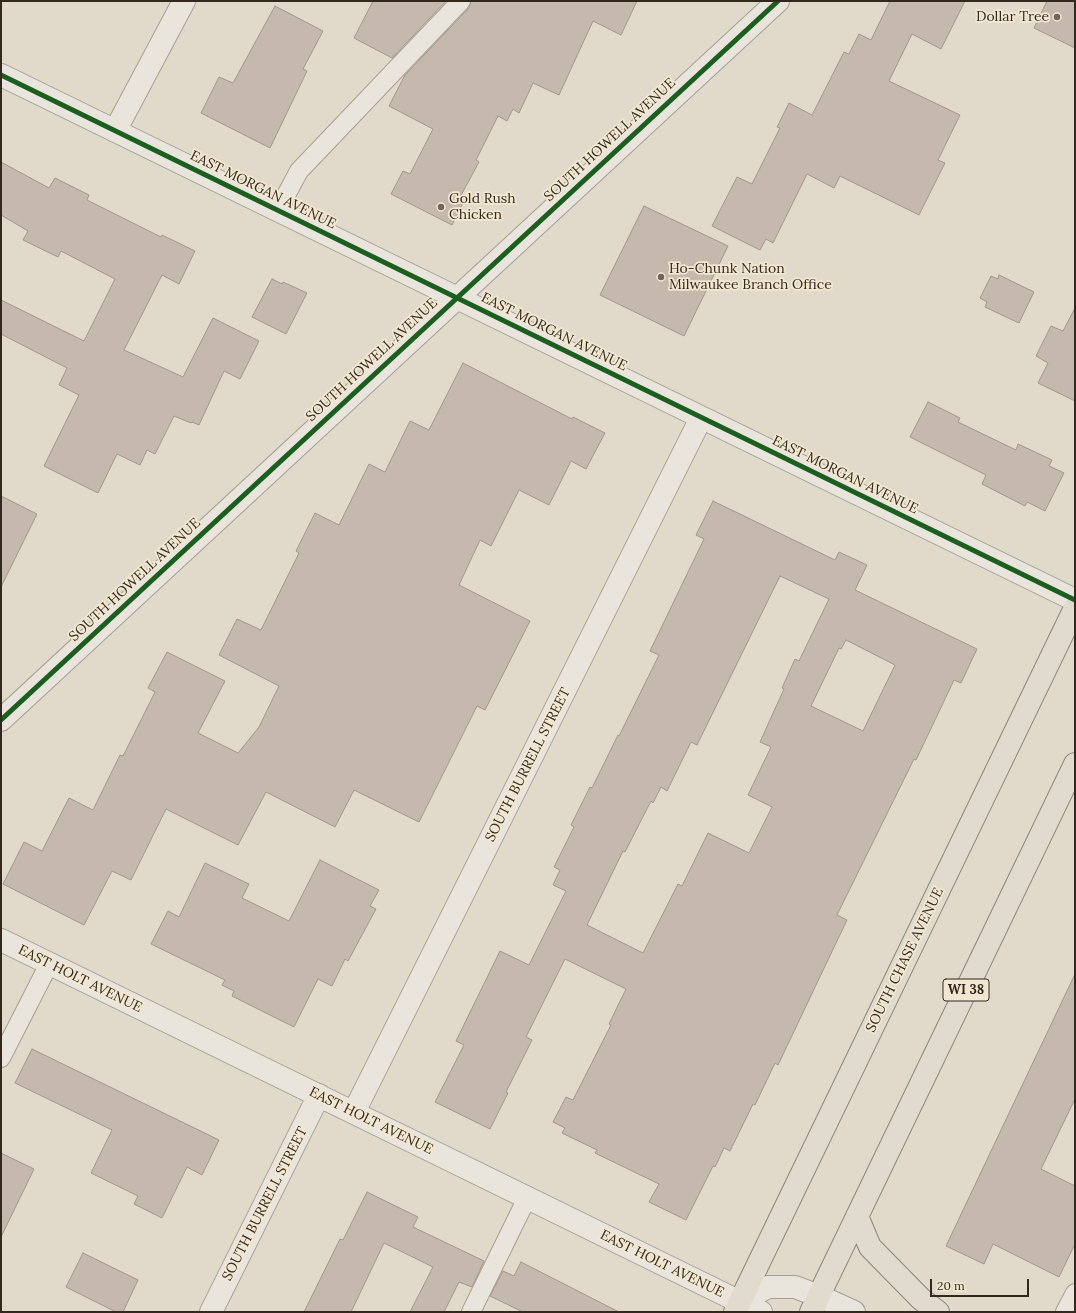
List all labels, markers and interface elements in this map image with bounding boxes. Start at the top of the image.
place label: Dollar Tree [976,9,1049,25]
marker: Dollar Tree [1052,12,1062,22]
street label: SOUTH HOWELL AVENUE [541,75,679,205]
street label: EAST MORGAN AVENUE [187,147,339,233]
place label: Gold Rush Chicken [449,191,516,224]
marker: Gold Rush Chicken [436,202,446,212]
place label: Ho-Chunk Nation Milwaukee Branch Office [669,261,832,294]
marker: Ho-Chunk Nation Milwaukee Branch Office [656,272,666,282]
street label: EAST MORGAN AVENUE [478,289,630,375]
street label: SOUTH HOWELL AVENUE [303,295,441,425]
street label: EAST MORGAN AVENUE [769,432,921,518]
street label: SOUTH HOWELL AVENUE [66,515,204,645]
street label: SOUTH BURRELL STREET [482,685,574,845]
street label: SOUTH CHASE AVENUE [863,885,947,1035]
street label: EAST HOLT AVENUE [15,942,145,1016]
road number: WI 38 [943,979,989,1001]
street label: EAST HOLT AVENUE [306,1084,436,1158]
street label: SOUTH BURRELL STREET [219,1124,311,1284]
street label: EAST HOLT AVENUE [597,1227,727,1301]
scale bar [932,1271,1031,1297]
text: 20 m [937,1278,965,1293]

